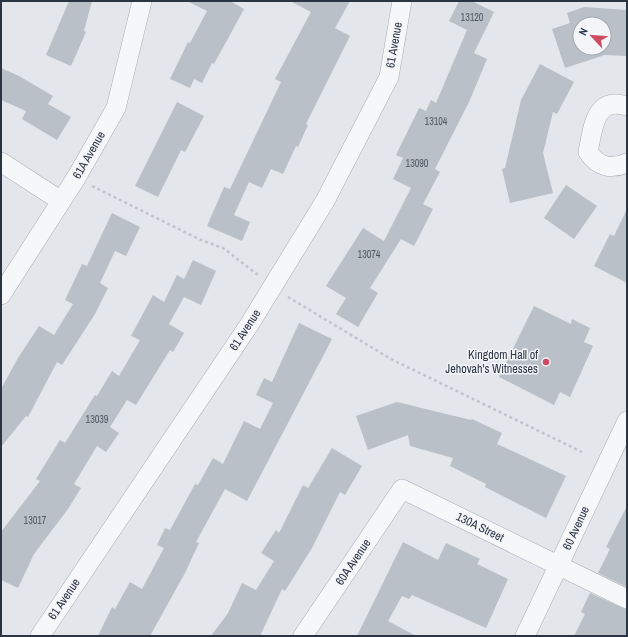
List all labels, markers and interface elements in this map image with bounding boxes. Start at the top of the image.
house number: 13120 [461,11,484,24]
north arrow [572,16,612,56]
street label: 61 Avenue [382,21,406,69]
text: N [575,26,591,38]
house number: 13104 [425,115,448,128]
street label: 61A Avenue [69,128,109,182]
house number: 13090 [406,157,429,170]
house number: 13074 [358,248,381,261]
street label: 61 Avenue [226,306,264,354]
place label: Kingdom Hall of Jehovah's Witnesses [445,347,538,377]
marker: Kingdom Hall of Jehovah's Witnesses [541,357,551,367]
house number: 13039 [86,413,109,426]
street label: 60 Avenue [559,504,593,552]
street label: 130A Street [453,509,507,546]
house number: 13017 [24,514,47,527]
street label: 60A Avenue [332,536,374,588]
street label: 61 Avenue [44,575,84,623]

